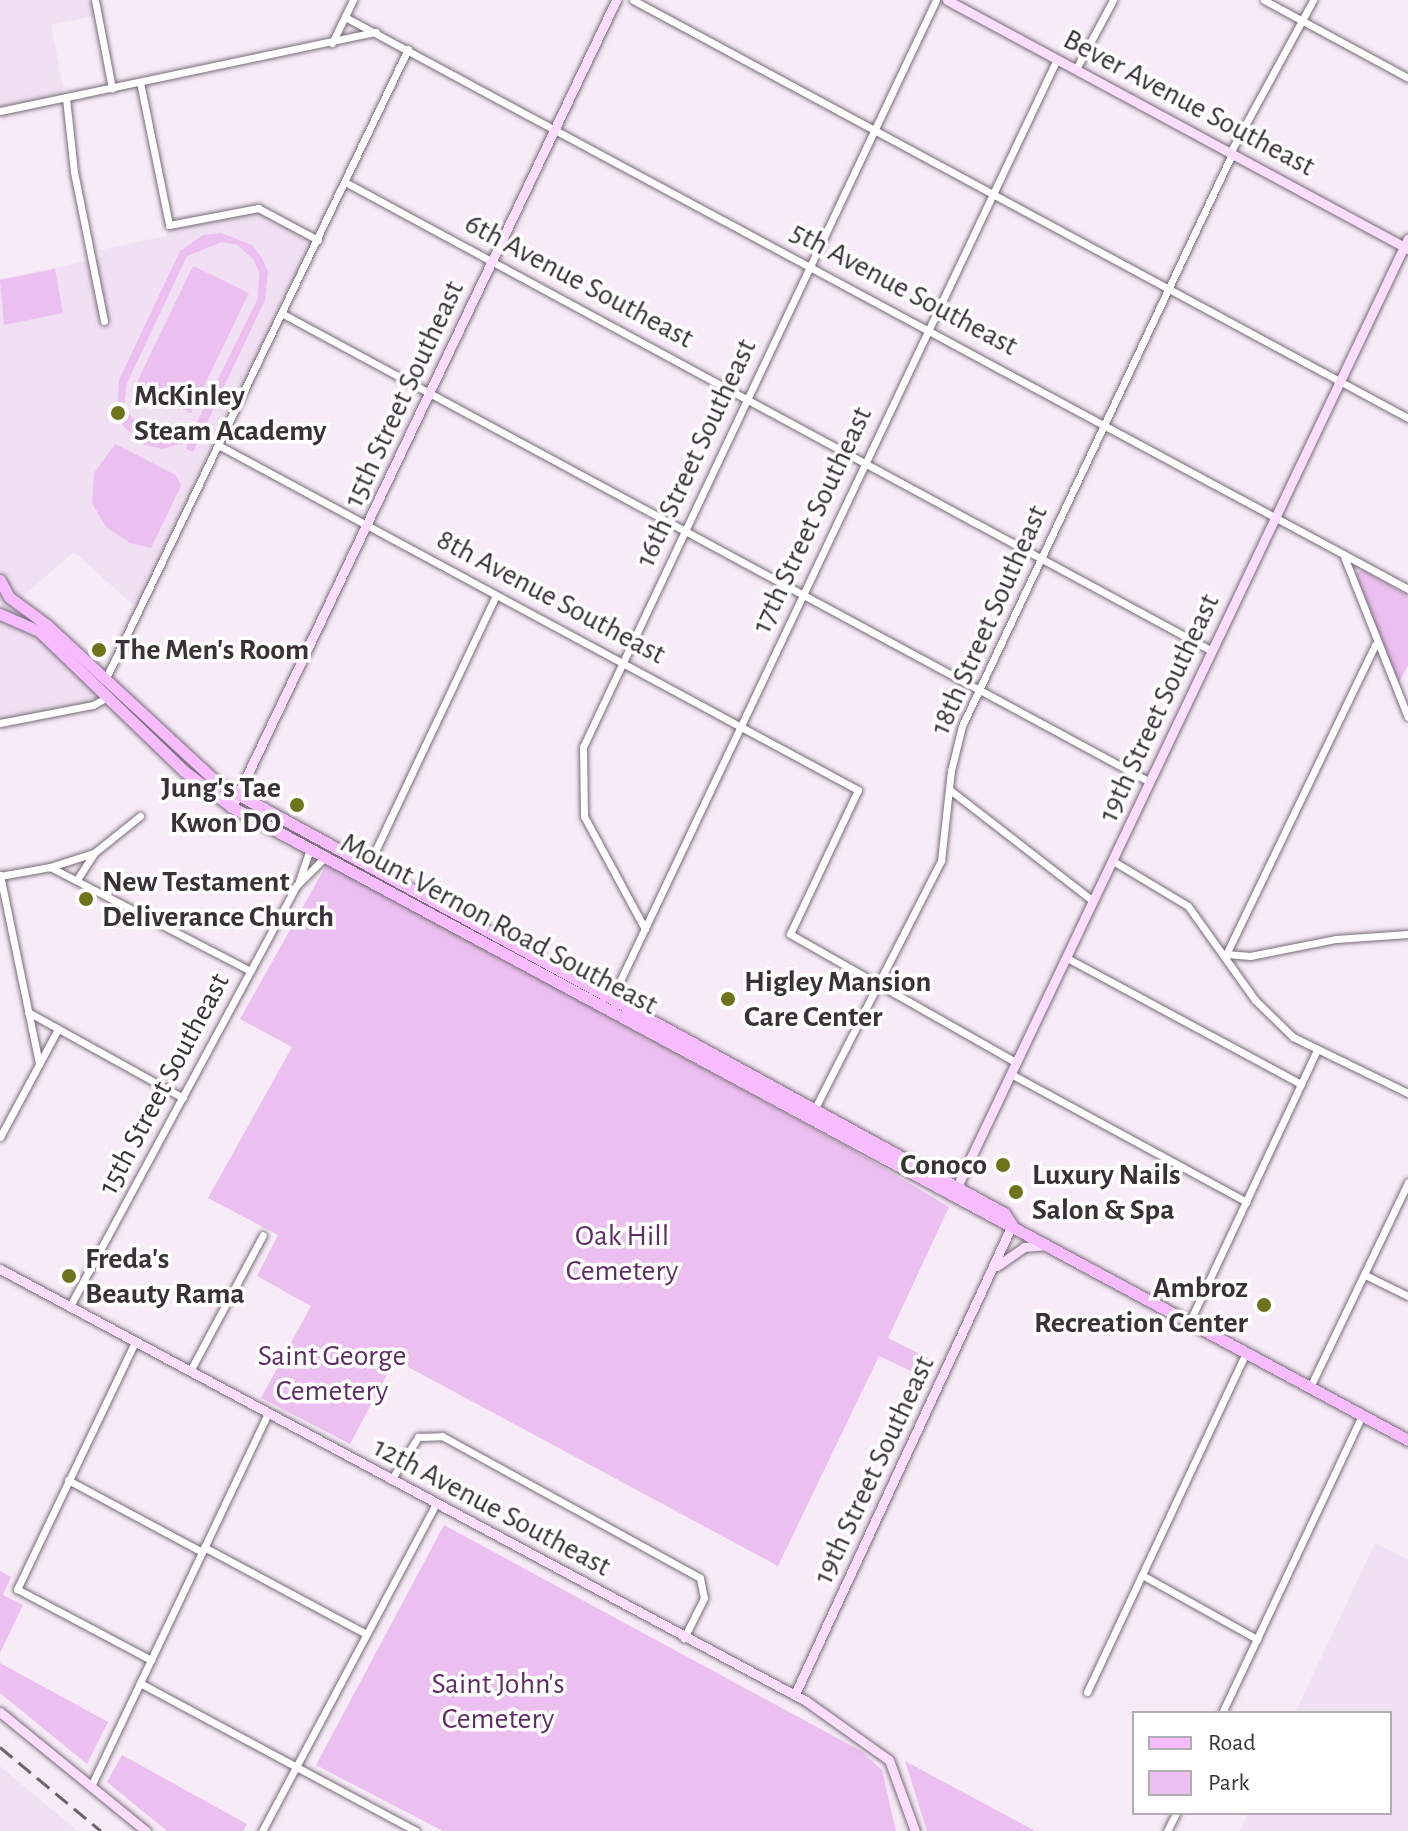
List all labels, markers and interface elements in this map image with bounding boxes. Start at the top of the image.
street label: Bever Avenue Southeast [1057,21,1321,185]
street label: 6th Avenue Southeast [459,206,699,356]
street label: 5th Avenue Southeast [784,214,1024,364]
street label: 15th Street Southeast [336,275,472,513]
street label: 16th Street Southeast [627,333,765,573]
place label: McKinley Steam Academy [134,378,326,448]
street label: 17th Street Southeast [744,401,880,639]
marker: McKinley Steam Academy [109,404,127,422]
street label: 18th Street Southeast [922,500,1056,740]
street label: 8th Avenue Southeast [430,522,672,672]
street label: 19th Street Southeast [1090,588,1228,828]
place label: The Men's Room [115,632,309,668]
marker: The Men's Room [90,641,108,659]
place label: Jung's Tae Kwon DO [161,770,281,840]
marker: Jung's Tae Kwon DO [288,796,306,814]
street label: Mount Vernon Road Southeast [334,825,664,1023]
place label: New Testament Deliverance Church [102,864,334,934]
marker: New Testament Deliverance Church [77,890,95,908]
place label: Higley Mansion Care Center [744,964,931,1034]
street label: 15th Street Southeast [90,967,238,1201]
marker: Higley Mansion Care Center [719,990,737,1008]
place label: Conoco [900,1147,987,1183]
marker: Conoco [994,1156,1012,1174]
place label: Luxury Nails Salon & Spa [1032,1157,1181,1228]
marker: Luxury Nails Salon & Spa [1007,1183,1025,1201]
park label: Oak Hill Cemetery [566,1218,678,1288]
place label: Freda's Beauty Rama [85,1241,245,1312]
marker: Freda's Beauty Rama [60,1267,78,1285]
place label: Ambroz Recreation Center [1034,1270,1248,1340]
marker: Ambroz Recreation Center [1255,1296,1273,1314]
park label: Saint George Cemetery [258,1338,406,1408]
street label: 19th Street Southeast [805,1350,943,1590]
street label: 12th Avenue Southeast [367,1429,617,1585]
park label: Saint John's Cemetery [431,1666,565,1736]
legend [1132,1711,1392,1815]
text: Road [1208,1731,1256,1755]
text: Park [1208,1771,1249,1795]

